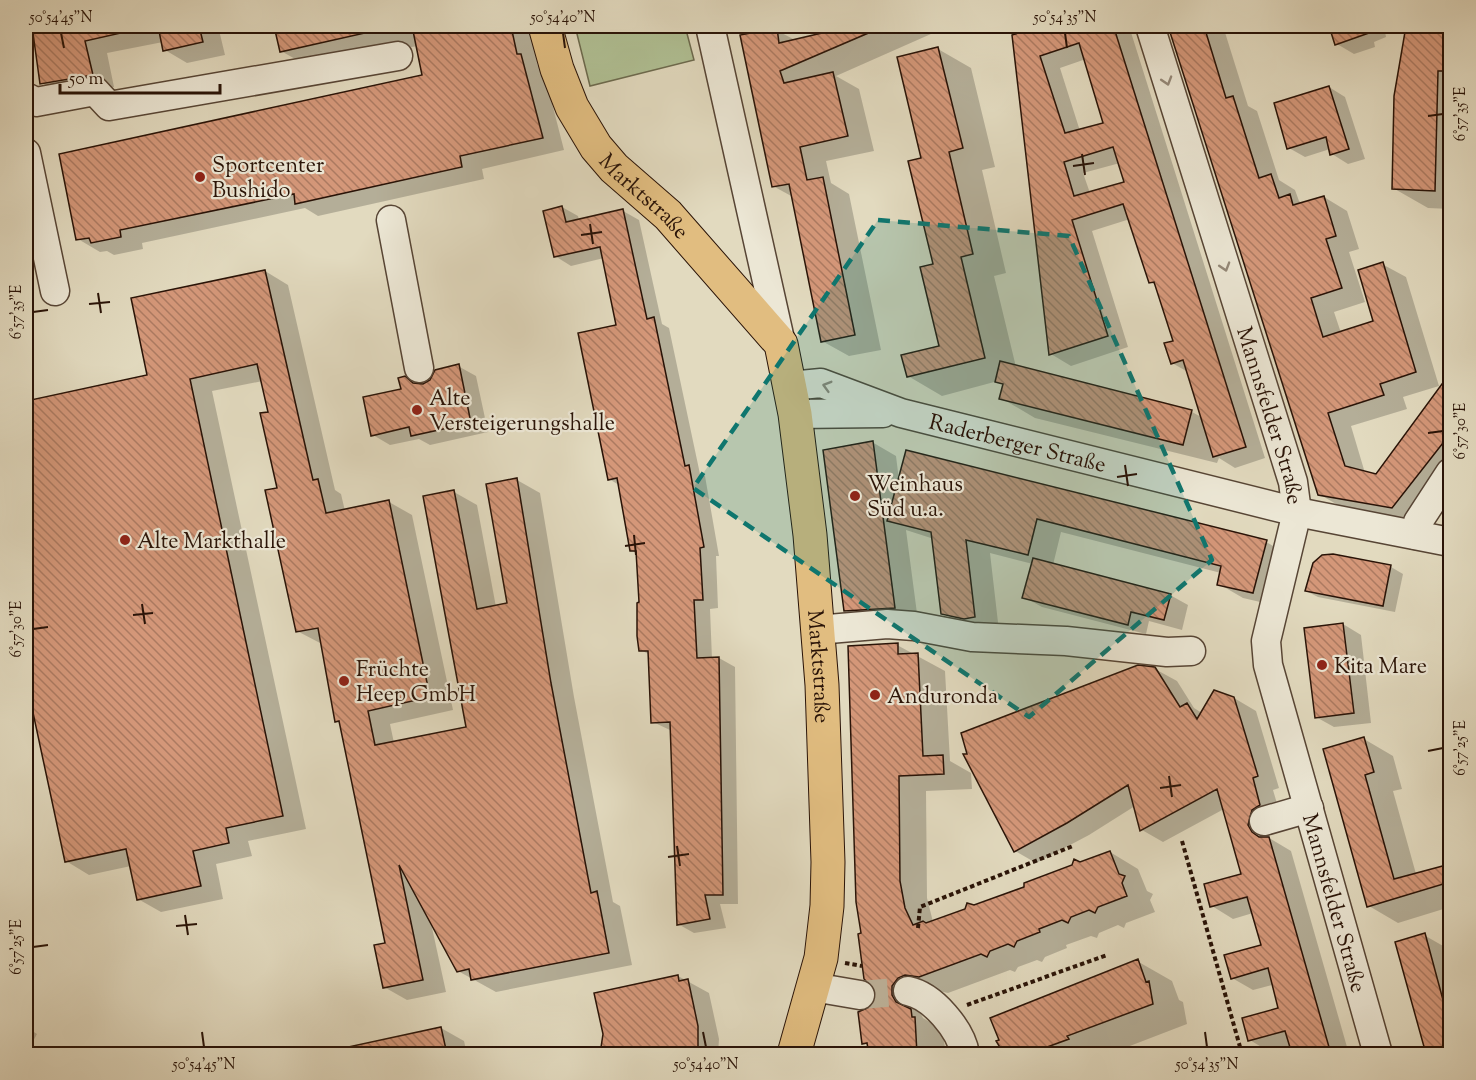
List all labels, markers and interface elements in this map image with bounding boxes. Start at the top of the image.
text: 50°54'45"N [29,8,92,29]
text: 50°54'40"N [529,8,596,29]
text: 50°54'35"N [1033,8,1096,29]
scale bar [60,57,220,95]
text: 50 m [68,67,104,93]
one-way arrow [1160,75,1172,86]
text: 6°57'35"E [1451,87,1472,141]
street label: Marktstraße [589,148,695,248]
place label: Sportcenter Bushido [212,151,324,208]
marker: Sportcenter Bushido [193,170,207,184]
one-way arrow [1218,261,1231,272]
text: 6°57'35"E [7,285,28,339]
street label: Mannsfelder Straße [1226,323,1309,507]
one-way arrow [822,381,832,394]
place label: Alte Versteigerungshalle [429,384,615,441]
marker: Alte Versteigerungshalle [410,403,424,417]
text: 6°57'30"E [1451,403,1472,459]
street label: Raderberger Straße [925,408,1109,483]
place label: Weinhaus Süd u.a. [867,470,963,527]
marker: Weinhaus Süd u.a. [848,489,862,503]
place label: Alte Markthalle [137,527,286,559]
marker: Alte Markthalle [118,533,132,547]
text: 6°57'30"E [7,601,28,657]
street label: Marktstraße [797,609,836,724]
place label: Kita Mare [1334,652,1427,684]
place label: Früchte Heep GmbH [356,655,476,712]
marker: Kita Mare [1315,658,1329,672]
marker: Früchte Heep GmbH [337,674,351,688]
place label: Anduronda [887,682,998,714]
marker: Anduronda [868,688,882,702]
text: 6°57'25"E [1451,720,1472,776]
street label: Mannsfelder Straße [1292,810,1373,997]
text: 6°57'25"E [7,919,28,975]
text: 50°54'45"N [172,1055,235,1076]
text: 50°54'40"N [672,1055,739,1076]
text: 50°54'35"N [1175,1055,1238,1076]

